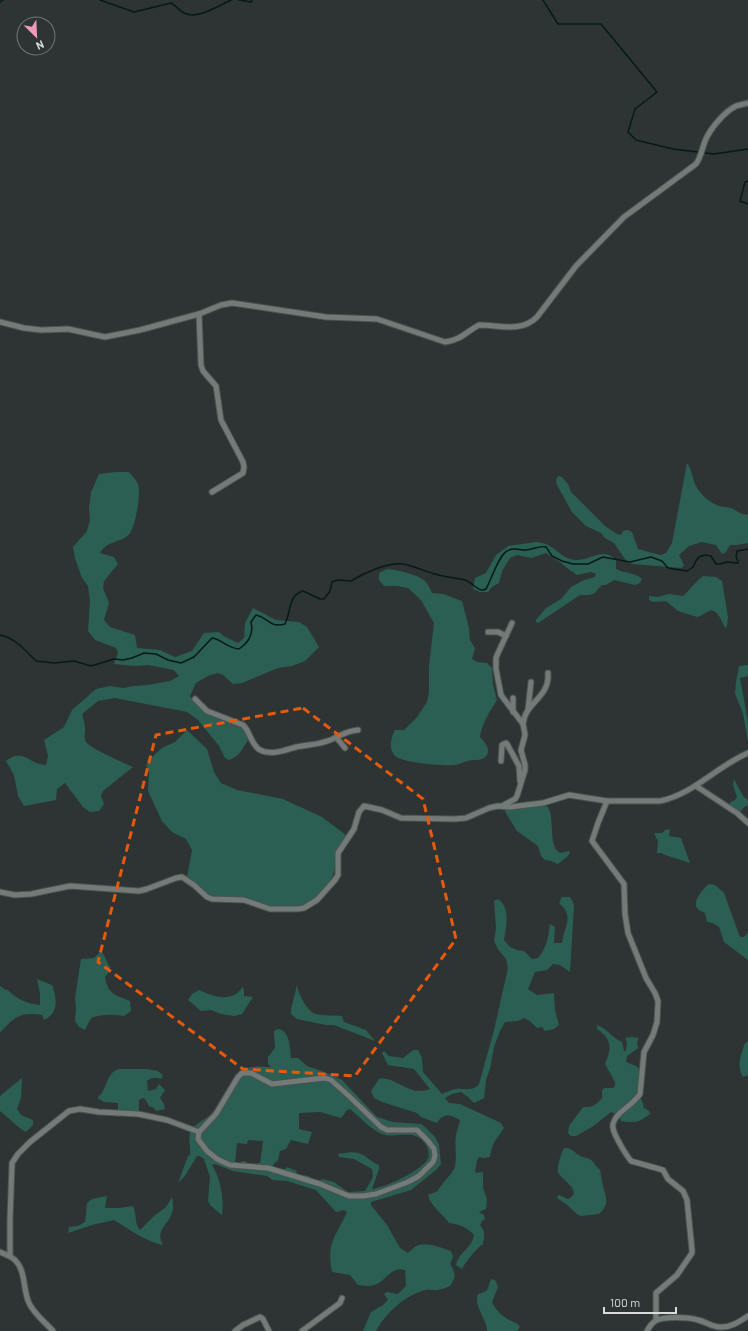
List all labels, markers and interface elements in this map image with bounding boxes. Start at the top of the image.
north arrow [16,16,56,56]
text: N [34,38,46,53]
scale bar [604,1289,676,1315]
text: 100 m [610,1295,640,1309]

